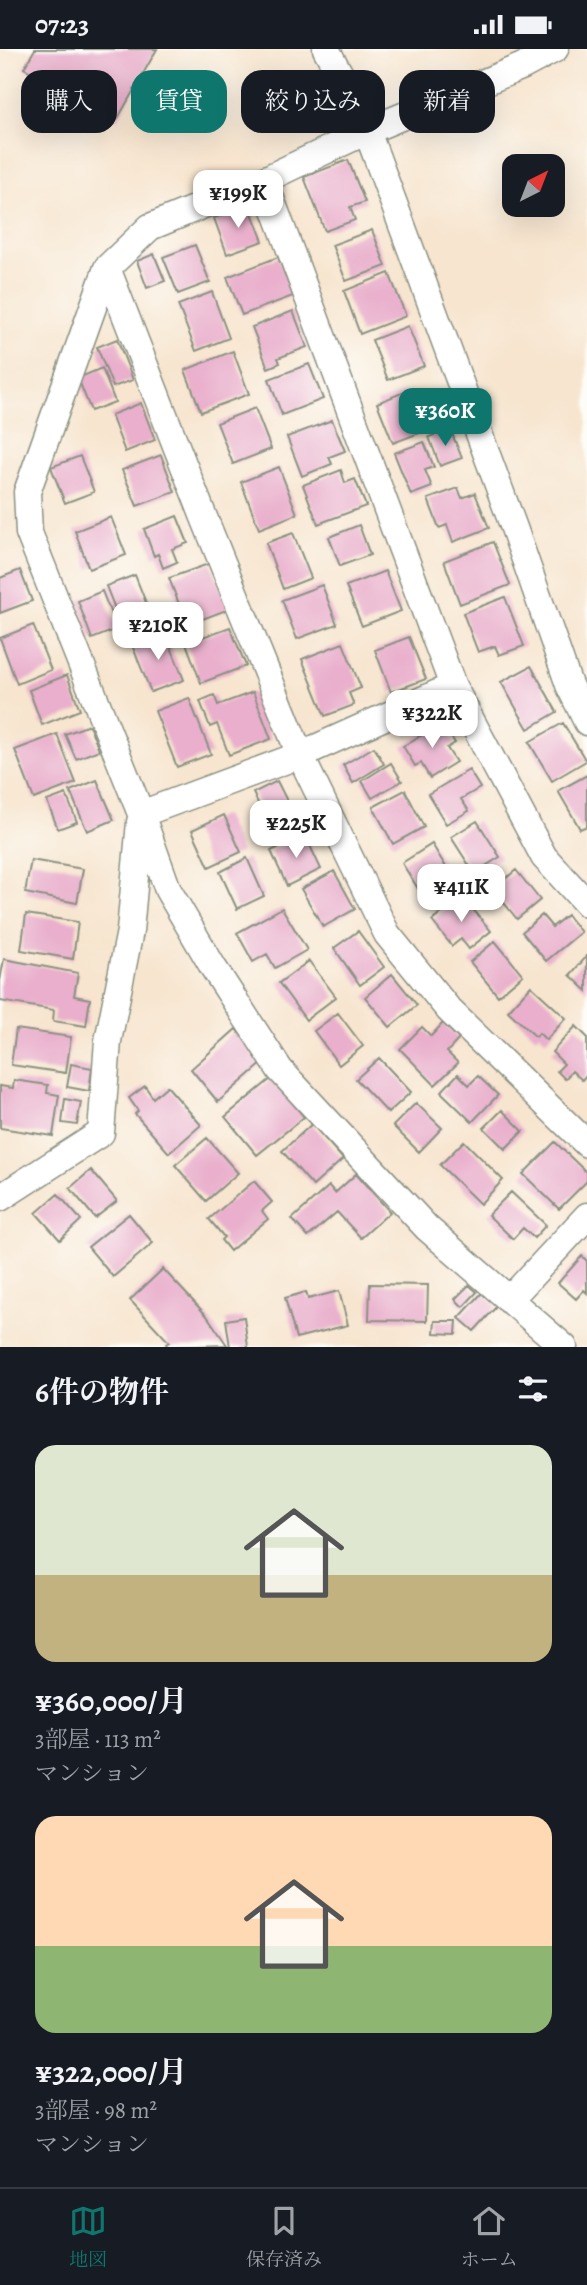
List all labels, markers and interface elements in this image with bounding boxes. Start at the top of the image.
text: 07:23 [35,7,89,42]
chip: 購入 [21,70,117,133]
chip: 賃貸 [131,70,227,133]
chip: 絞り込み [241,70,385,133]
chip: 新着 [399,70,495,133]
north arrow [502,154,565,217]
map controls [502,154,565,217]
pin: ¥199K [189,171,287,230]
text: ¥199K [209,177,267,208]
pin: ¥360K [396,389,494,448]
text: ¥360K [415,395,475,426]
pin: ¥210K [109,603,207,662]
text: ¥210K [128,609,188,640]
pin: ¥322K [383,691,481,750]
text: ¥322K [402,697,462,728]
pin: ¥225K [247,801,345,860]
text: ¥225K [266,807,326,838]
pin: ¥411K [412,865,510,924]
text: ¥411K [433,871,489,902]
icon: filters [514,1370,552,1408]
text: 6件の物件 [35,1372,169,1412]
icon: home [231,1490,357,1616]
text: ¥360,000/月 [35,1681,187,1721]
text: 3部屋 · 113 m² [35,1724,161,1755]
text: マンション [35,1758,149,1789]
icon: home [231,1861,357,1987]
text: ¥322,000/月 [35,2052,187,2092]
text: 3部屋 · 98 m² [35,2095,157,2126]
text: マンション [35,2129,149,2160]
tab: 地図 [69,2202,107,2273]
tab: 保存済み [246,2202,322,2273]
tab: ホーム [461,2202,518,2273]

